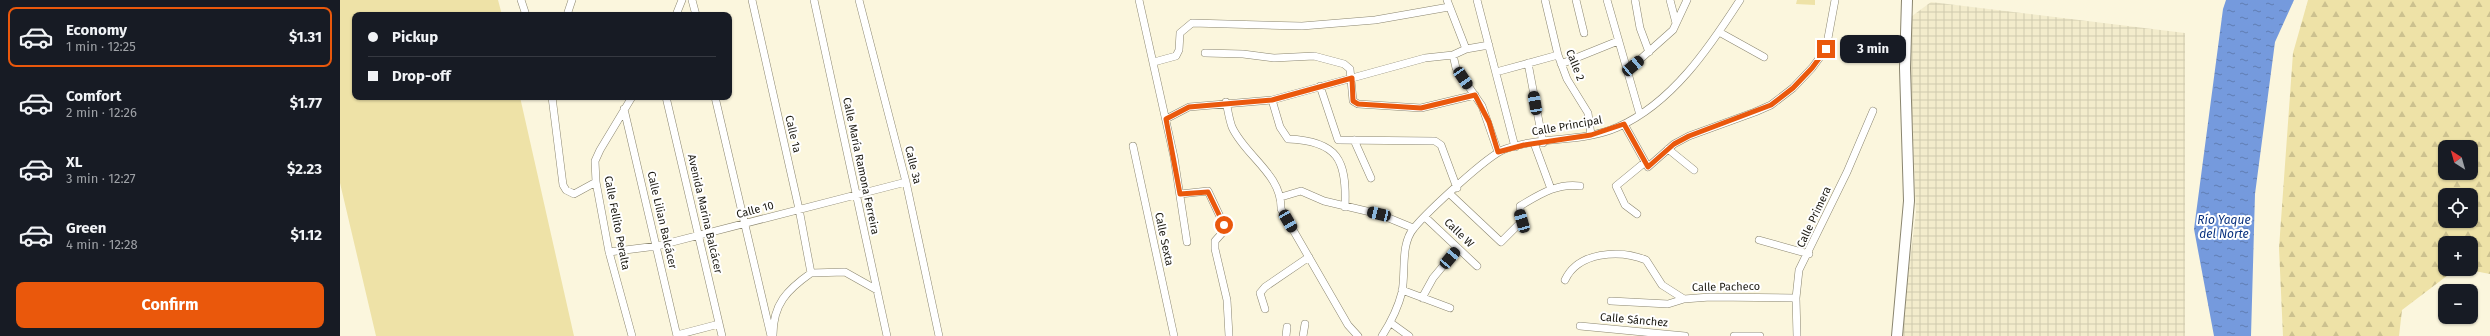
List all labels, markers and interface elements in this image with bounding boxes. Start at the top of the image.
icon: car [18,19,54,55]
text: Economy [66,21,127,39]
text: $1.31 [289,28,322,46]
text: Pickup [392,28,438,46]
callout: 3 min [1840,35,1906,63]
text: 1 min · 12:25 [66,39,136,54]
route end [1817,40,1835,58]
text: 3 min [1857,41,1889,56]
street label: Calle 2 [1563,47,1587,83]
car [1620,54,1646,78]
car [1451,65,1475,91]
text: Drop-off [392,67,451,85]
icon: car [18,85,54,121]
text: Comfort [66,87,122,105]
car [1527,90,1543,116]
text: $1.77 [290,94,322,112]
street label: Calle María Ramona Ferreira [840,96,882,236]
text: 2 min · 12:26 [66,105,137,120]
street label: Calle Principal [1531,113,1603,139]
street label: Calle 1a [782,114,804,154]
north arrow [2438,140,2478,180]
map controls [2438,140,2478,324]
street label: Calle 3a [902,145,924,185]
icon: car [18,151,54,187]
text: XL [66,153,82,171]
street label: Avenida Marina Balcácer [685,153,725,276]
text: $2.23 [287,160,322,178]
street label: Calle Lilian Balcácer [644,170,680,271]
text: 3 min · 12:27 [66,171,136,186]
street label: Calle Fellito Peralta [601,175,633,271]
street label: Calle Primera [1794,184,1834,250]
button: locate [2438,188,2478,228]
street label: Calle 10 [735,199,775,221]
car [1366,205,1392,223]
car [1277,208,1299,234]
car [1513,208,1531,234]
street label: Calle Sexta [1152,211,1176,267]
water label: Río Yaque del Norte [2197,213,2251,241]
route start [1215,216,1233,234]
street label: Calle W [1441,216,1477,250]
icon: car [18,217,54,253]
text: Green [66,219,106,237]
text: $1.12 [291,226,322,244]
button: + [2438,236,2478,276]
text: 4 min · 12:28 [66,237,138,252]
car [1438,245,1462,271]
street label: Calle Pacheco [1692,280,1760,294]
button: Confirm [16,282,324,328]
button: − [2438,284,2478,324]
street label: Calle Sánchez [1600,311,1669,329]

